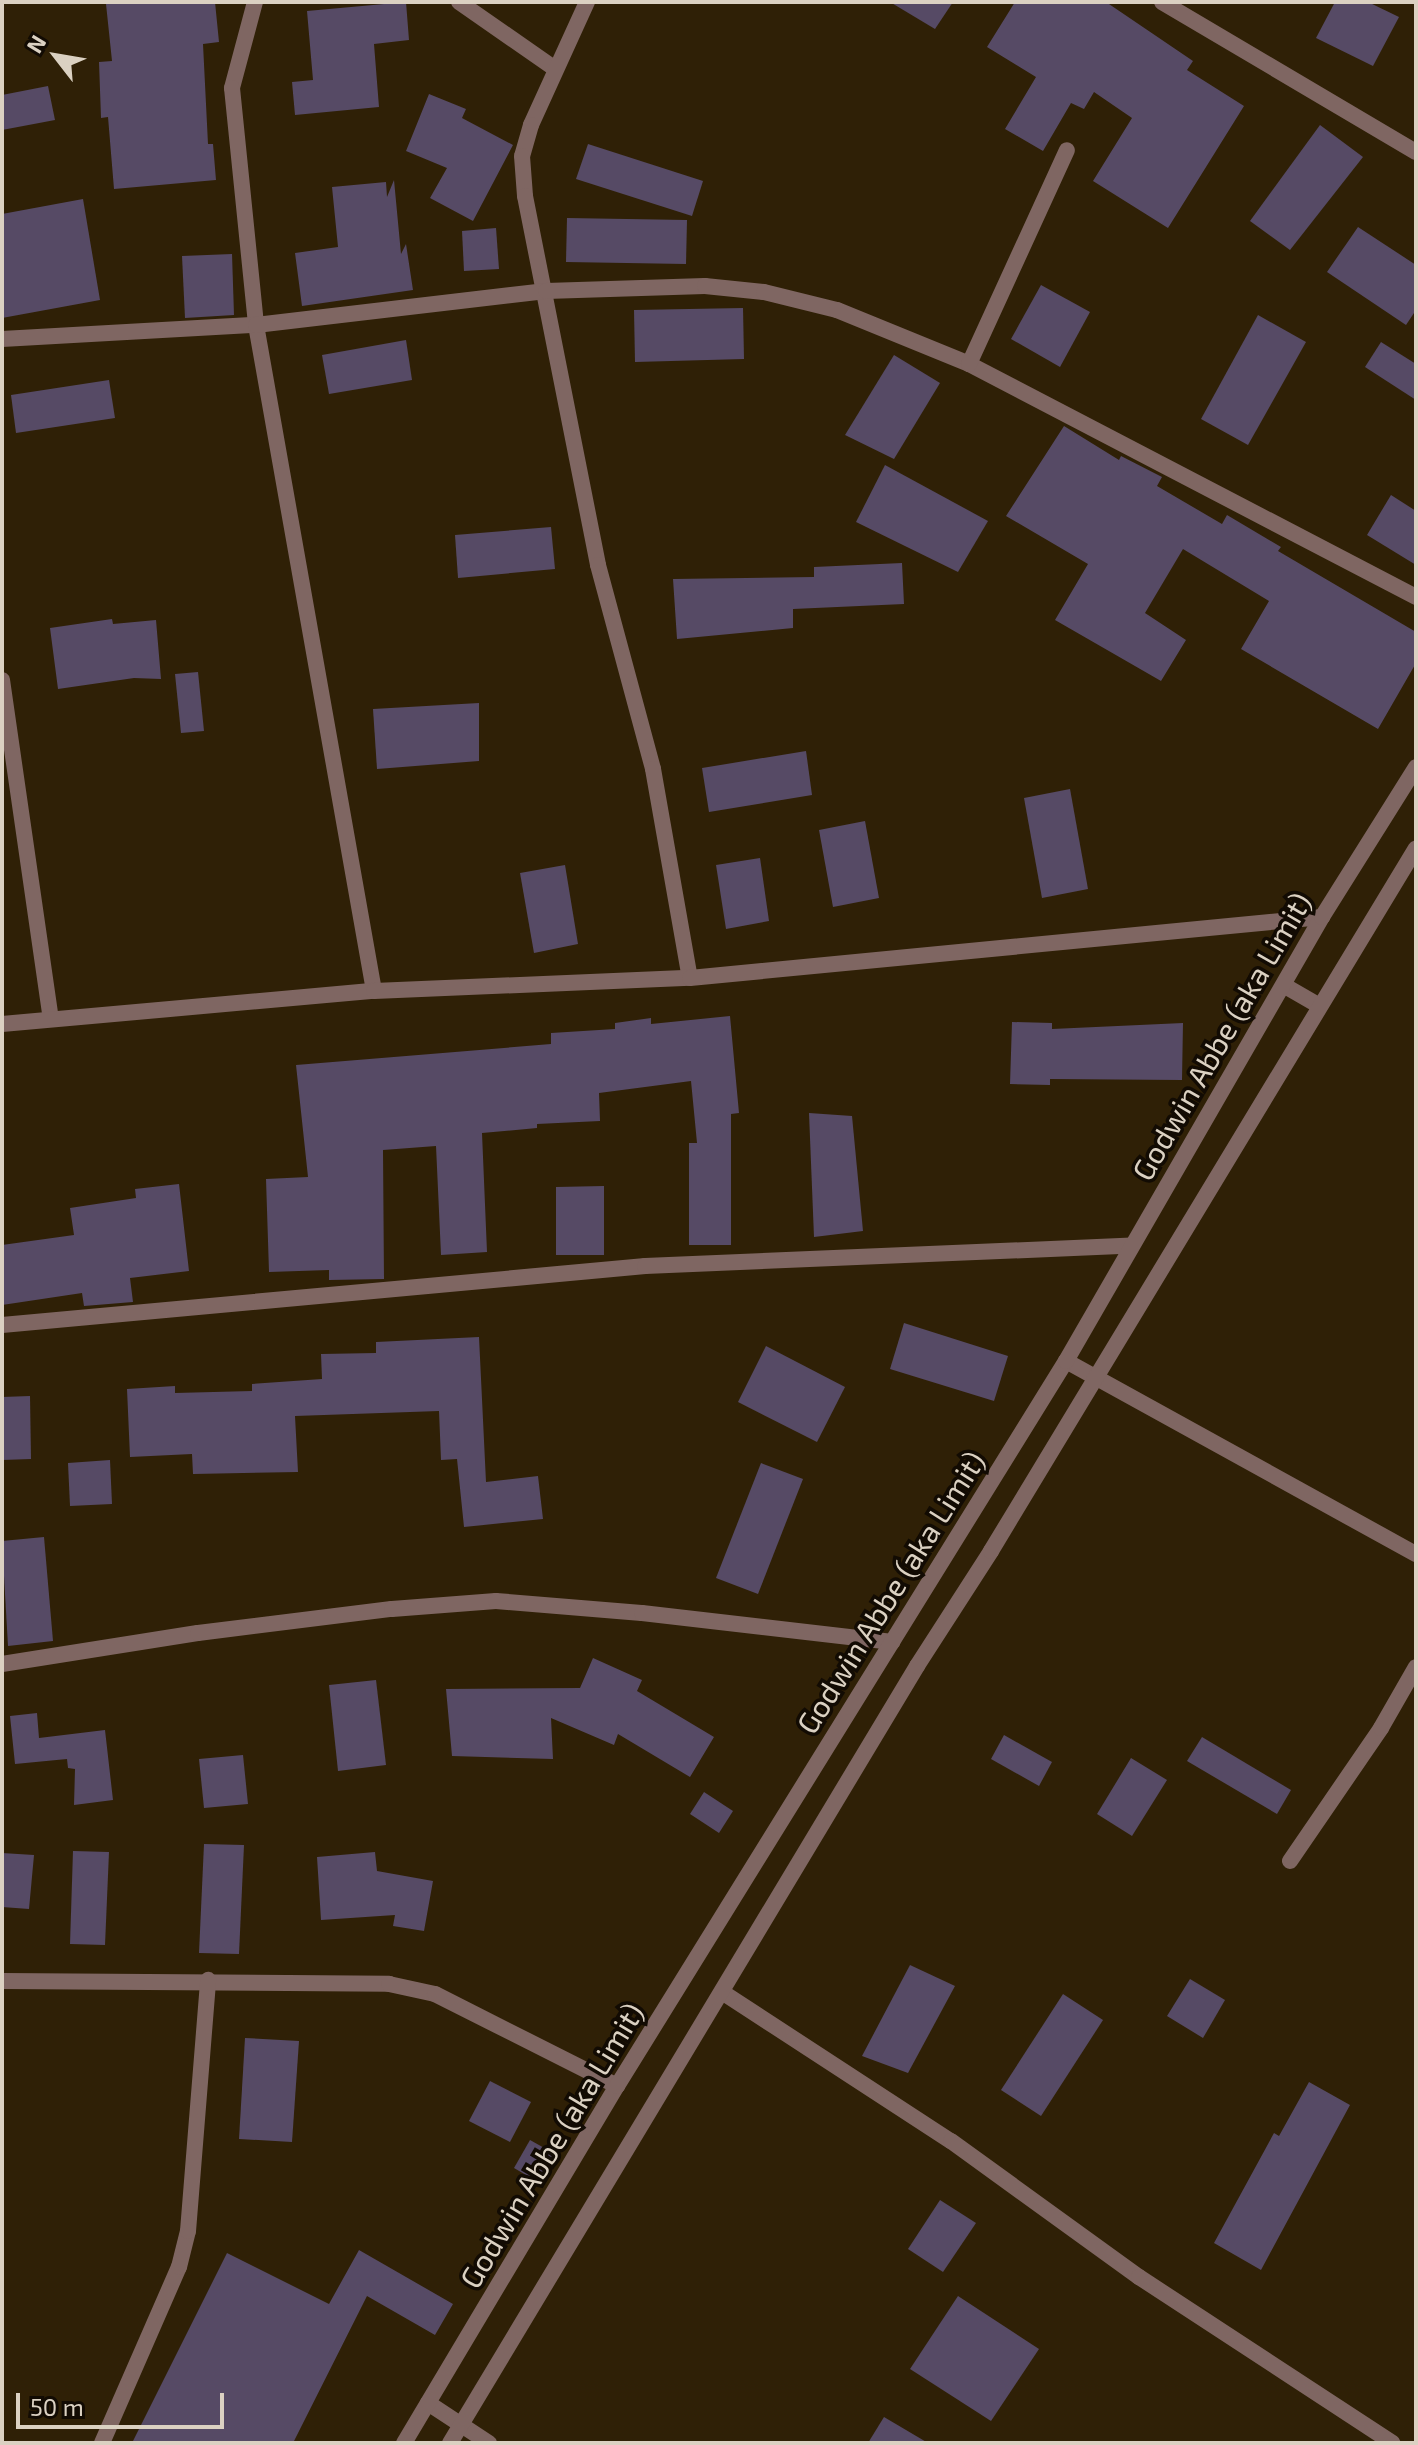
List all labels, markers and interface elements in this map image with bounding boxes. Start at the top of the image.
north arrow [16,16,96,96]
text: N [20,30,51,57]
street label: Godwin Abbe (aka Limit) [1124,885,1318,1187]
street label: Godwin Abbe (aka Limit) [788,1444,992,1740]
street label: Godwin Abbe (aka Limit) [451,1996,651,2294]
scale bar [20,2377,228,2427]
text: 50 m [30,2392,84,2421]

